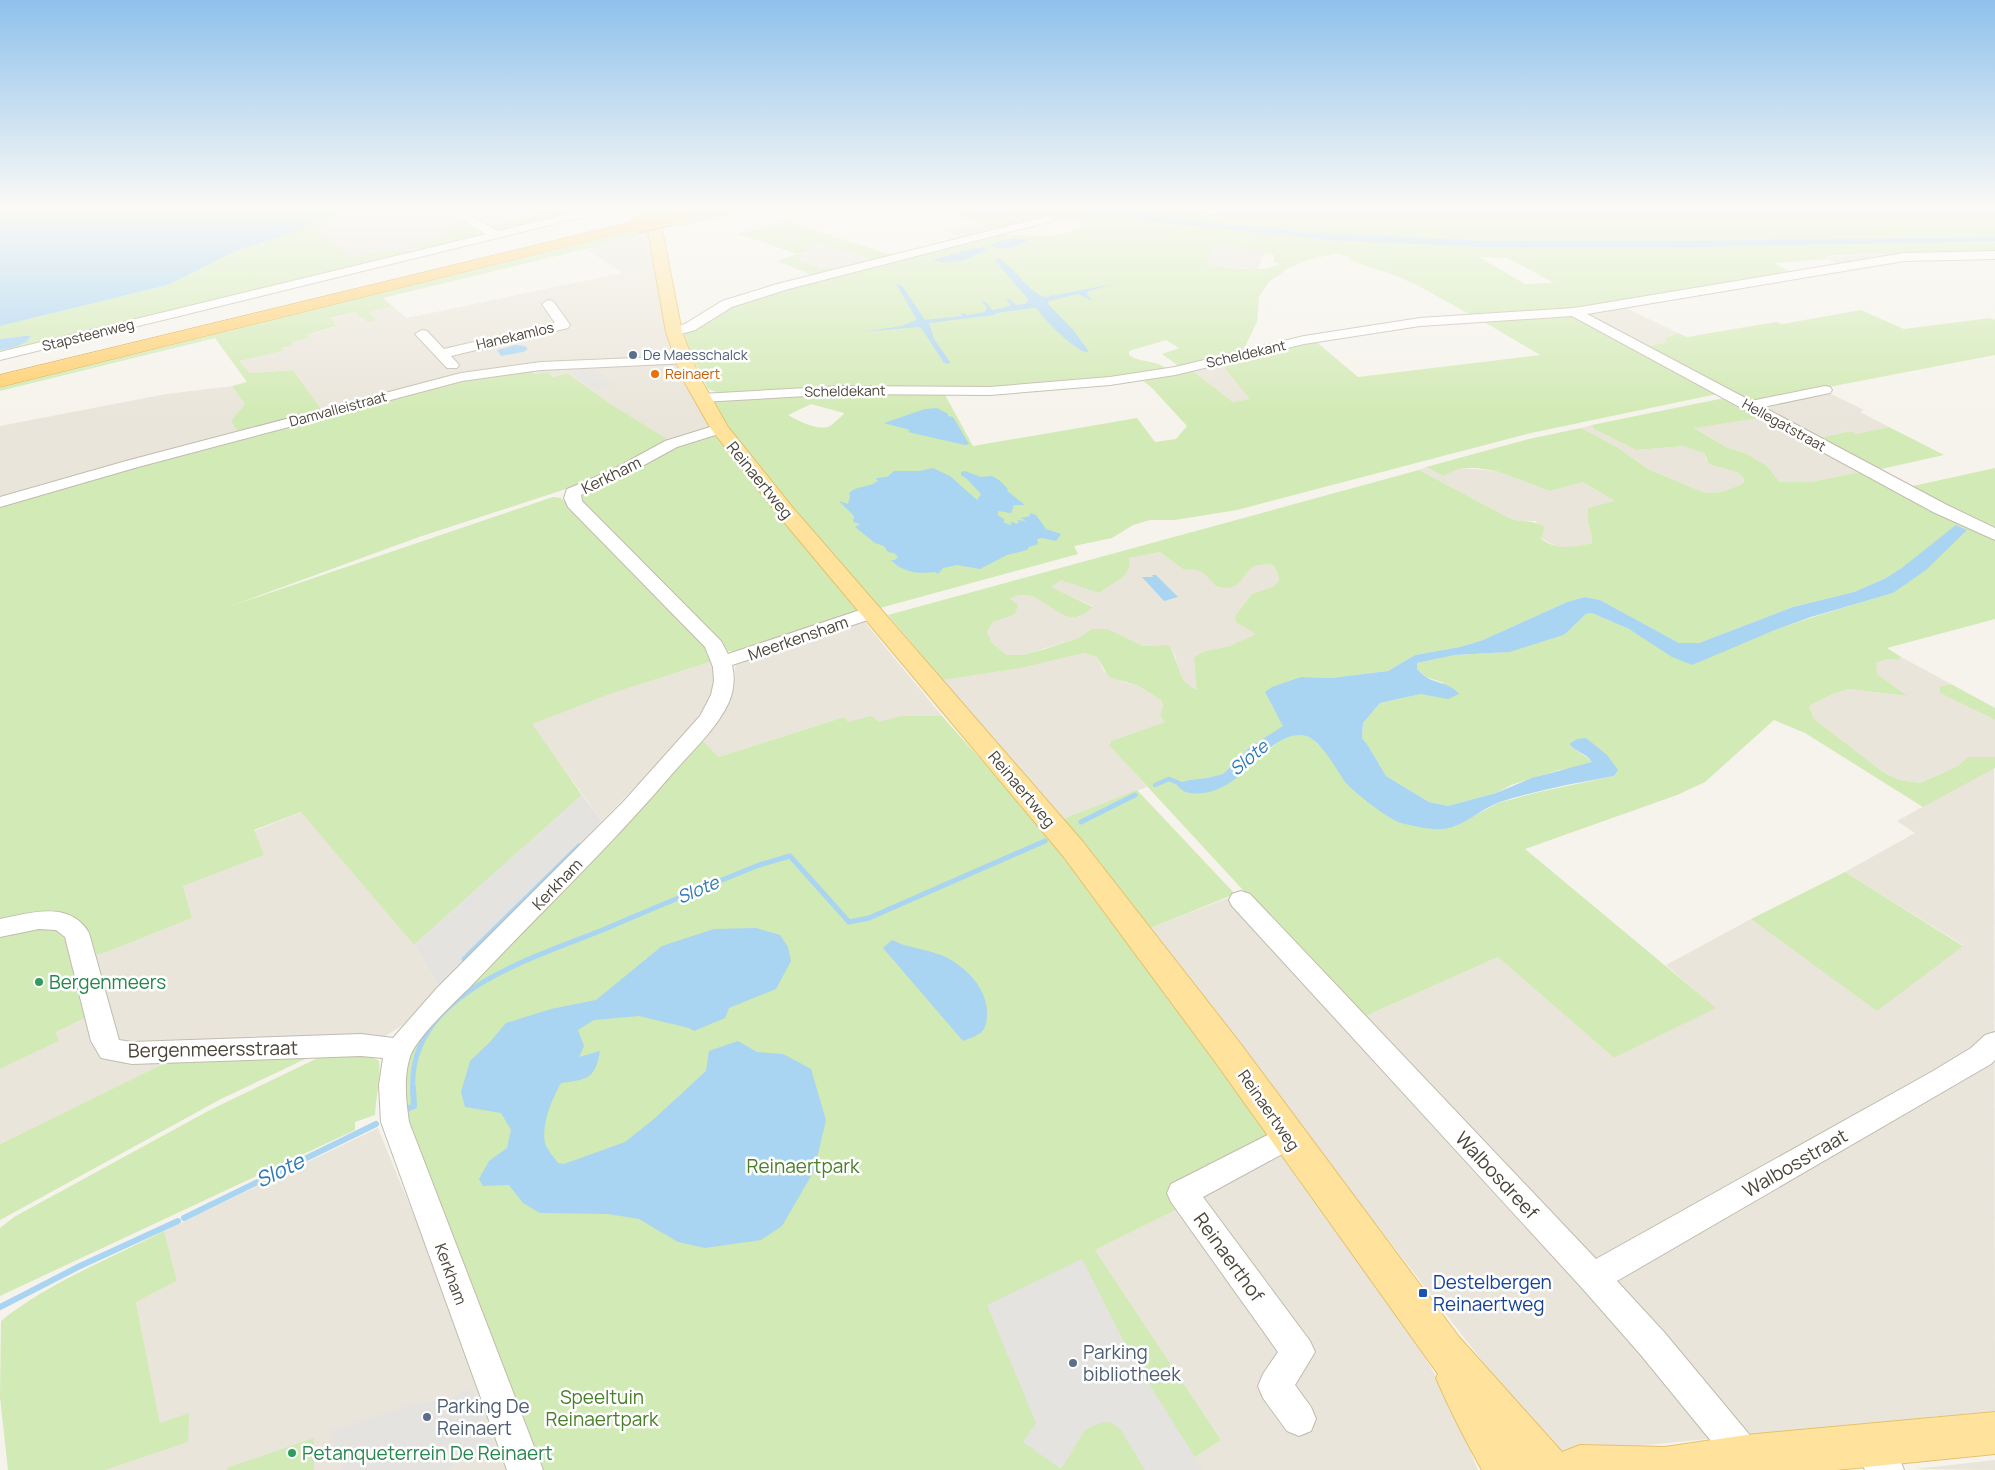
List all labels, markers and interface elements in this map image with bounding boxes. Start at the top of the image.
street label: Stapsteenweg [40,314,136,355]
street label: Hanekamlos [474,317,556,354]
street label: Scheldekant [1204,335,1288,372]
place label: De Maesschalck [643,345,749,364]
marker: De Maesschalck [627,349,639,361]
place label: Reinaert [665,364,721,383]
marker: Reinaert [649,368,661,380]
street label: Scheldekant [804,380,886,401]
street label: Damvalleistraat [287,386,389,431]
street label: Hellegatstraat [1739,394,1830,456]
street label: Reinaertweg [722,437,798,523]
street label: Kerkham [577,451,645,499]
street label: Meerkensham [745,611,851,665]
water label: Slote [1224,733,1274,780]
street label: Reinaertweg [983,746,1061,832]
street label: Kerkham [527,853,587,915]
water label: Slote [673,869,724,909]
place label: Bergenmeers [49,969,166,995]
marker: Bergenmeers [33,976,45,988]
street label: Bergenmeersstraat [128,1035,298,1063]
street label: Reinaertweg [1233,1065,1305,1155]
street label: Walbosstraat [1738,1122,1852,1204]
street label: Walbosdreef [1450,1125,1545,1225]
water label: Slote [251,1146,310,1194]
park label: Reinaertpark [746,1153,860,1179]
street label: Reinaerthof [1188,1207,1270,1307]
street label: Kerkham [430,1240,472,1308]
place label: Destelbergen Reinaertweg [1433,1269,1552,1317]
marker: Destelbergen Reinaertweg [1417,1287,1429,1299]
place label: Parking bibliotheek [1083,1339,1181,1387]
marker: Parking bibliotheek [1067,1357,1079,1369]
park label: Speeltuin Reinaertpark [545,1384,659,1432]
place label: Parking De Reinaert [437,1393,530,1441]
marker: Parking De Reinaert [421,1411,433,1423]
place label: Petanqueterrein De Reinaert [302,1440,553,1466]
marker: Petanqueterrein De Reinaert [286,1447,298,1459]

